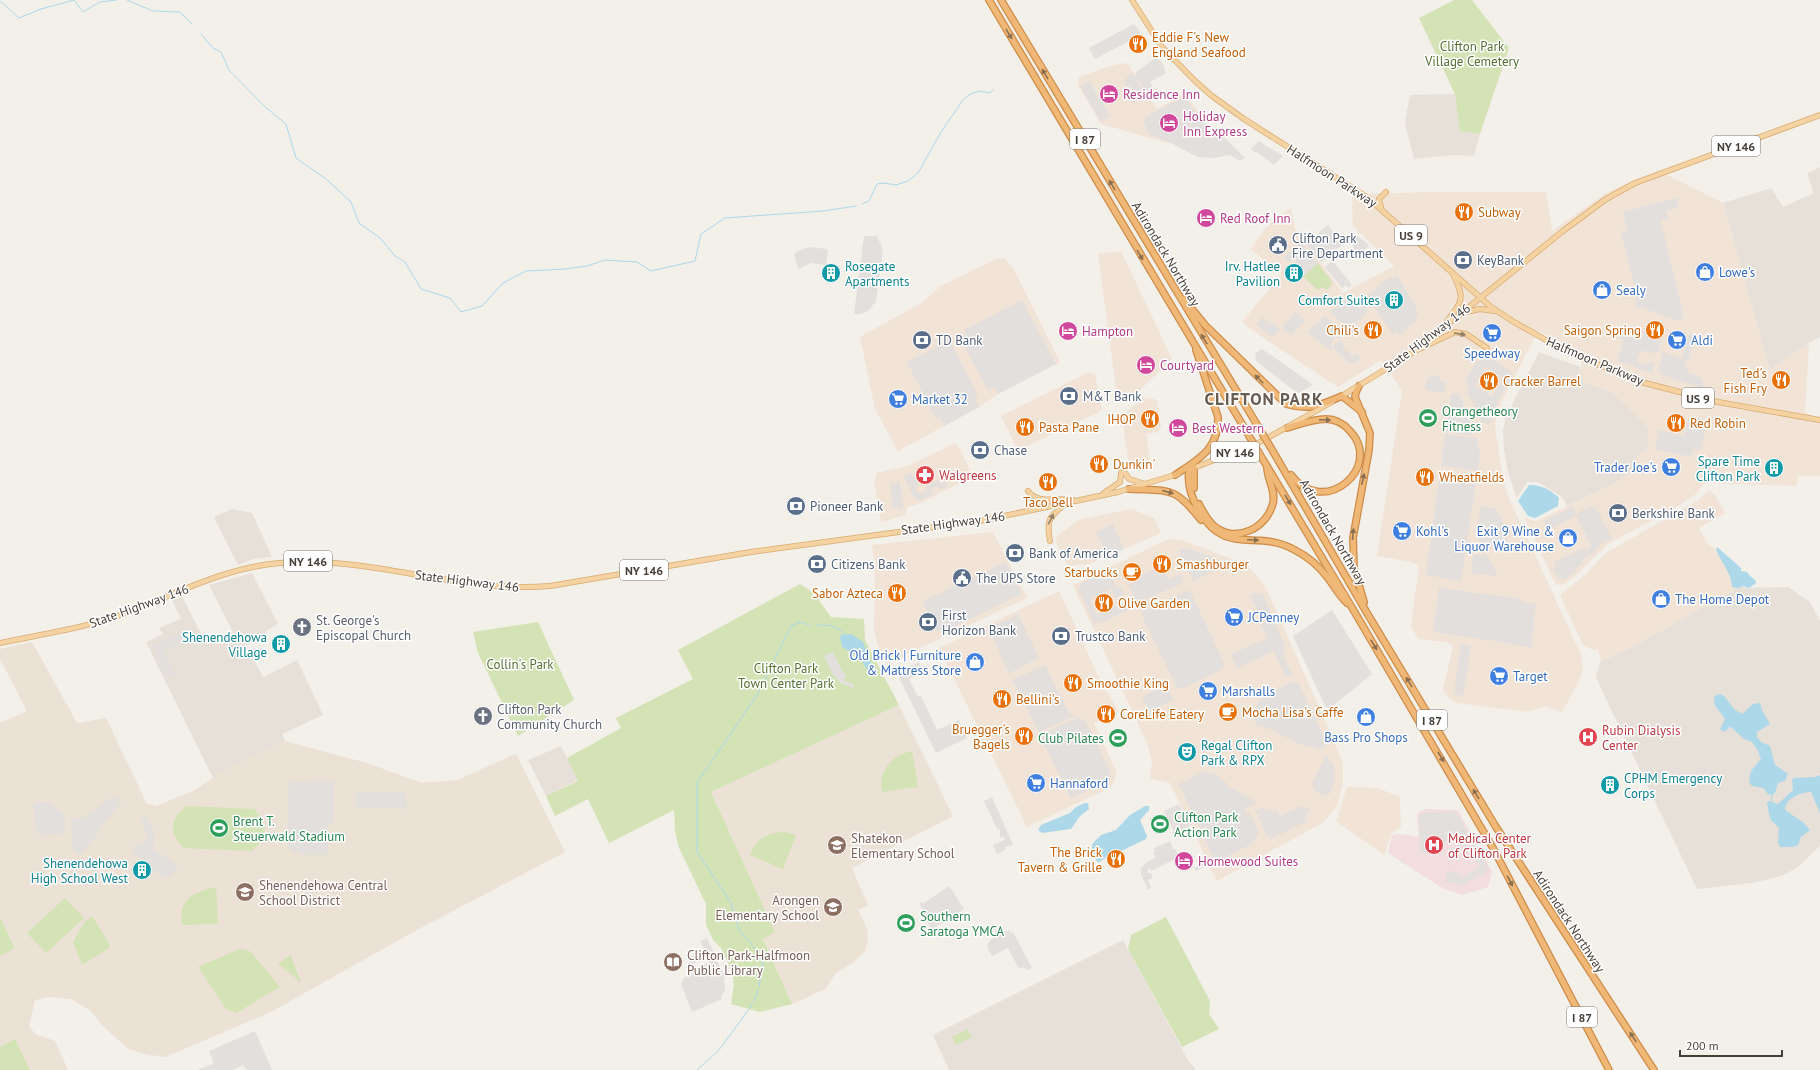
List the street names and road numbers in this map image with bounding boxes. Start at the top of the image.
road number: I 87 [1070,129,1100,149]
road number: NY 146 [1712,136,1760,156]
street label: Halfmoon Parkway [1284,141,1380,211]
street label: Adirondack Northway [1128,198,1204,310]
road number: US 9 [1395,225,1427,245]
street label: State Highway 146 [1380,300,1474,376]
street label: Halfmoon Parkway [1544,333,1646,389]
road number: US 9 [1682,388,1714,408]
road number: NY 146 [1211,442,1259,462]
street label: Adirondack Northway [1296,476,1370,588]
street label: State Highway 146 [900,507,1006,539]
road number: NY 146 [284,551,332,571]
road number: NY 146 [620,560,668,580]
street label: State Highway 146 [414,566,520,596]
street label: State Highway 146 [87,580,191,632]
road number: I 87 [1417,710,1447,730]
street label: Adirondack Northway [1529,866,1609,976]
road number: I 87 [1567,1007,1597,1027]

